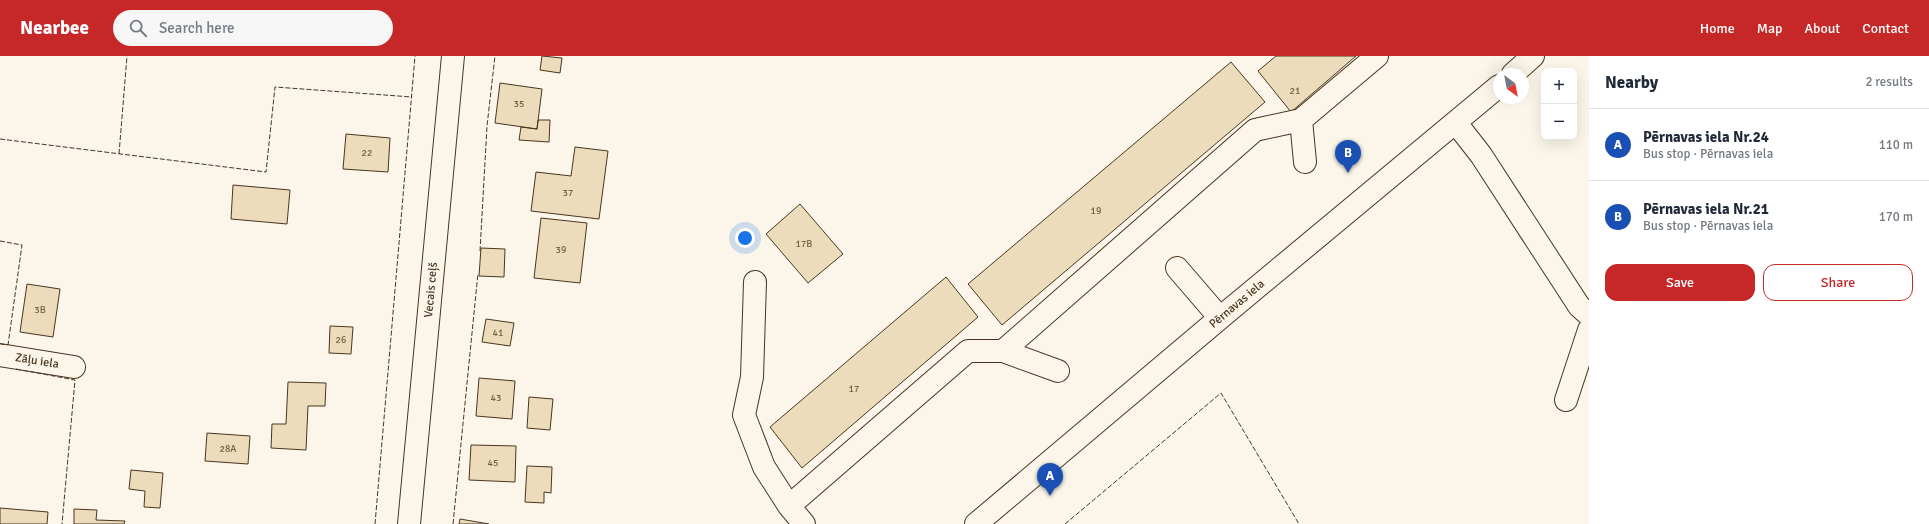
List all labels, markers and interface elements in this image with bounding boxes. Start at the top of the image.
search box [113,10,393,46]
text: Nearbee [20,16,89,40]
icon: search [127,17,149,39]
text: Search here [159,19,235,37]
text: Home [1700,20,1735,37]
text: Map [1757,20,1782,37]
text: About [1804,20,1840,37]
text: Contact [1862,20,1909,37]
north arrow [1493,68,1529,104]
map controls [1541,68,1577,140]
button: + [1541,68,1577,104]
text: Nearby [1605,72,1658,93]
text: 2 results [1865,74,1913,90]
house number: 21 [1290,85,1300,97]
house number: 35 [514,98,524,110]
button: − [1541,104,1577,140]
text: Pērnavas iela Nr.24 [1643,128,1769,146]
text: A [1614,137,1622,153]
text: 110 m [1879,137,1913,153]
pin: B [1335,140,1361,173]
text: Bus stop · Pērnavas iela [1643,146,1773,162]
house number: 22 [362,147,372,159]
house number: 37 [563,187,573,199]
text: Pērnavas iela Nr.21 [1643,200,1769,218]
house number: 19 [1091,205,1101,217]
text: B [1614,209,1622,225]
text: 170 m [1879,209,1913,225]
text: Bus stop · Pērnavas iela [1643,218,1773,234]
your location [735,228,755,248]
house number: 17B [796,238,812,250]
house number: 39 [556,244,566,256]
street label: Vecais ceļš [421,262,441,318]
button: Save [1605,264,1755,301]
button: Share [1763,264,1913,301]
street label: Pērnavas iela [1206,277,1268,331]
house number: 3B [34,304,46,316]
house number: 41 [493,327,503,339]
house number: 26 [336,334,346,346]
street label: Zāļu iela [14,350,60,372]
house number: 17 [849,383,859,395]
house number: 43 [491,392,501,404]
house number: 28A [220,443,236,455]
house number: 45 [488,457,498,469]
pin: A [1037,463,1063,496]

